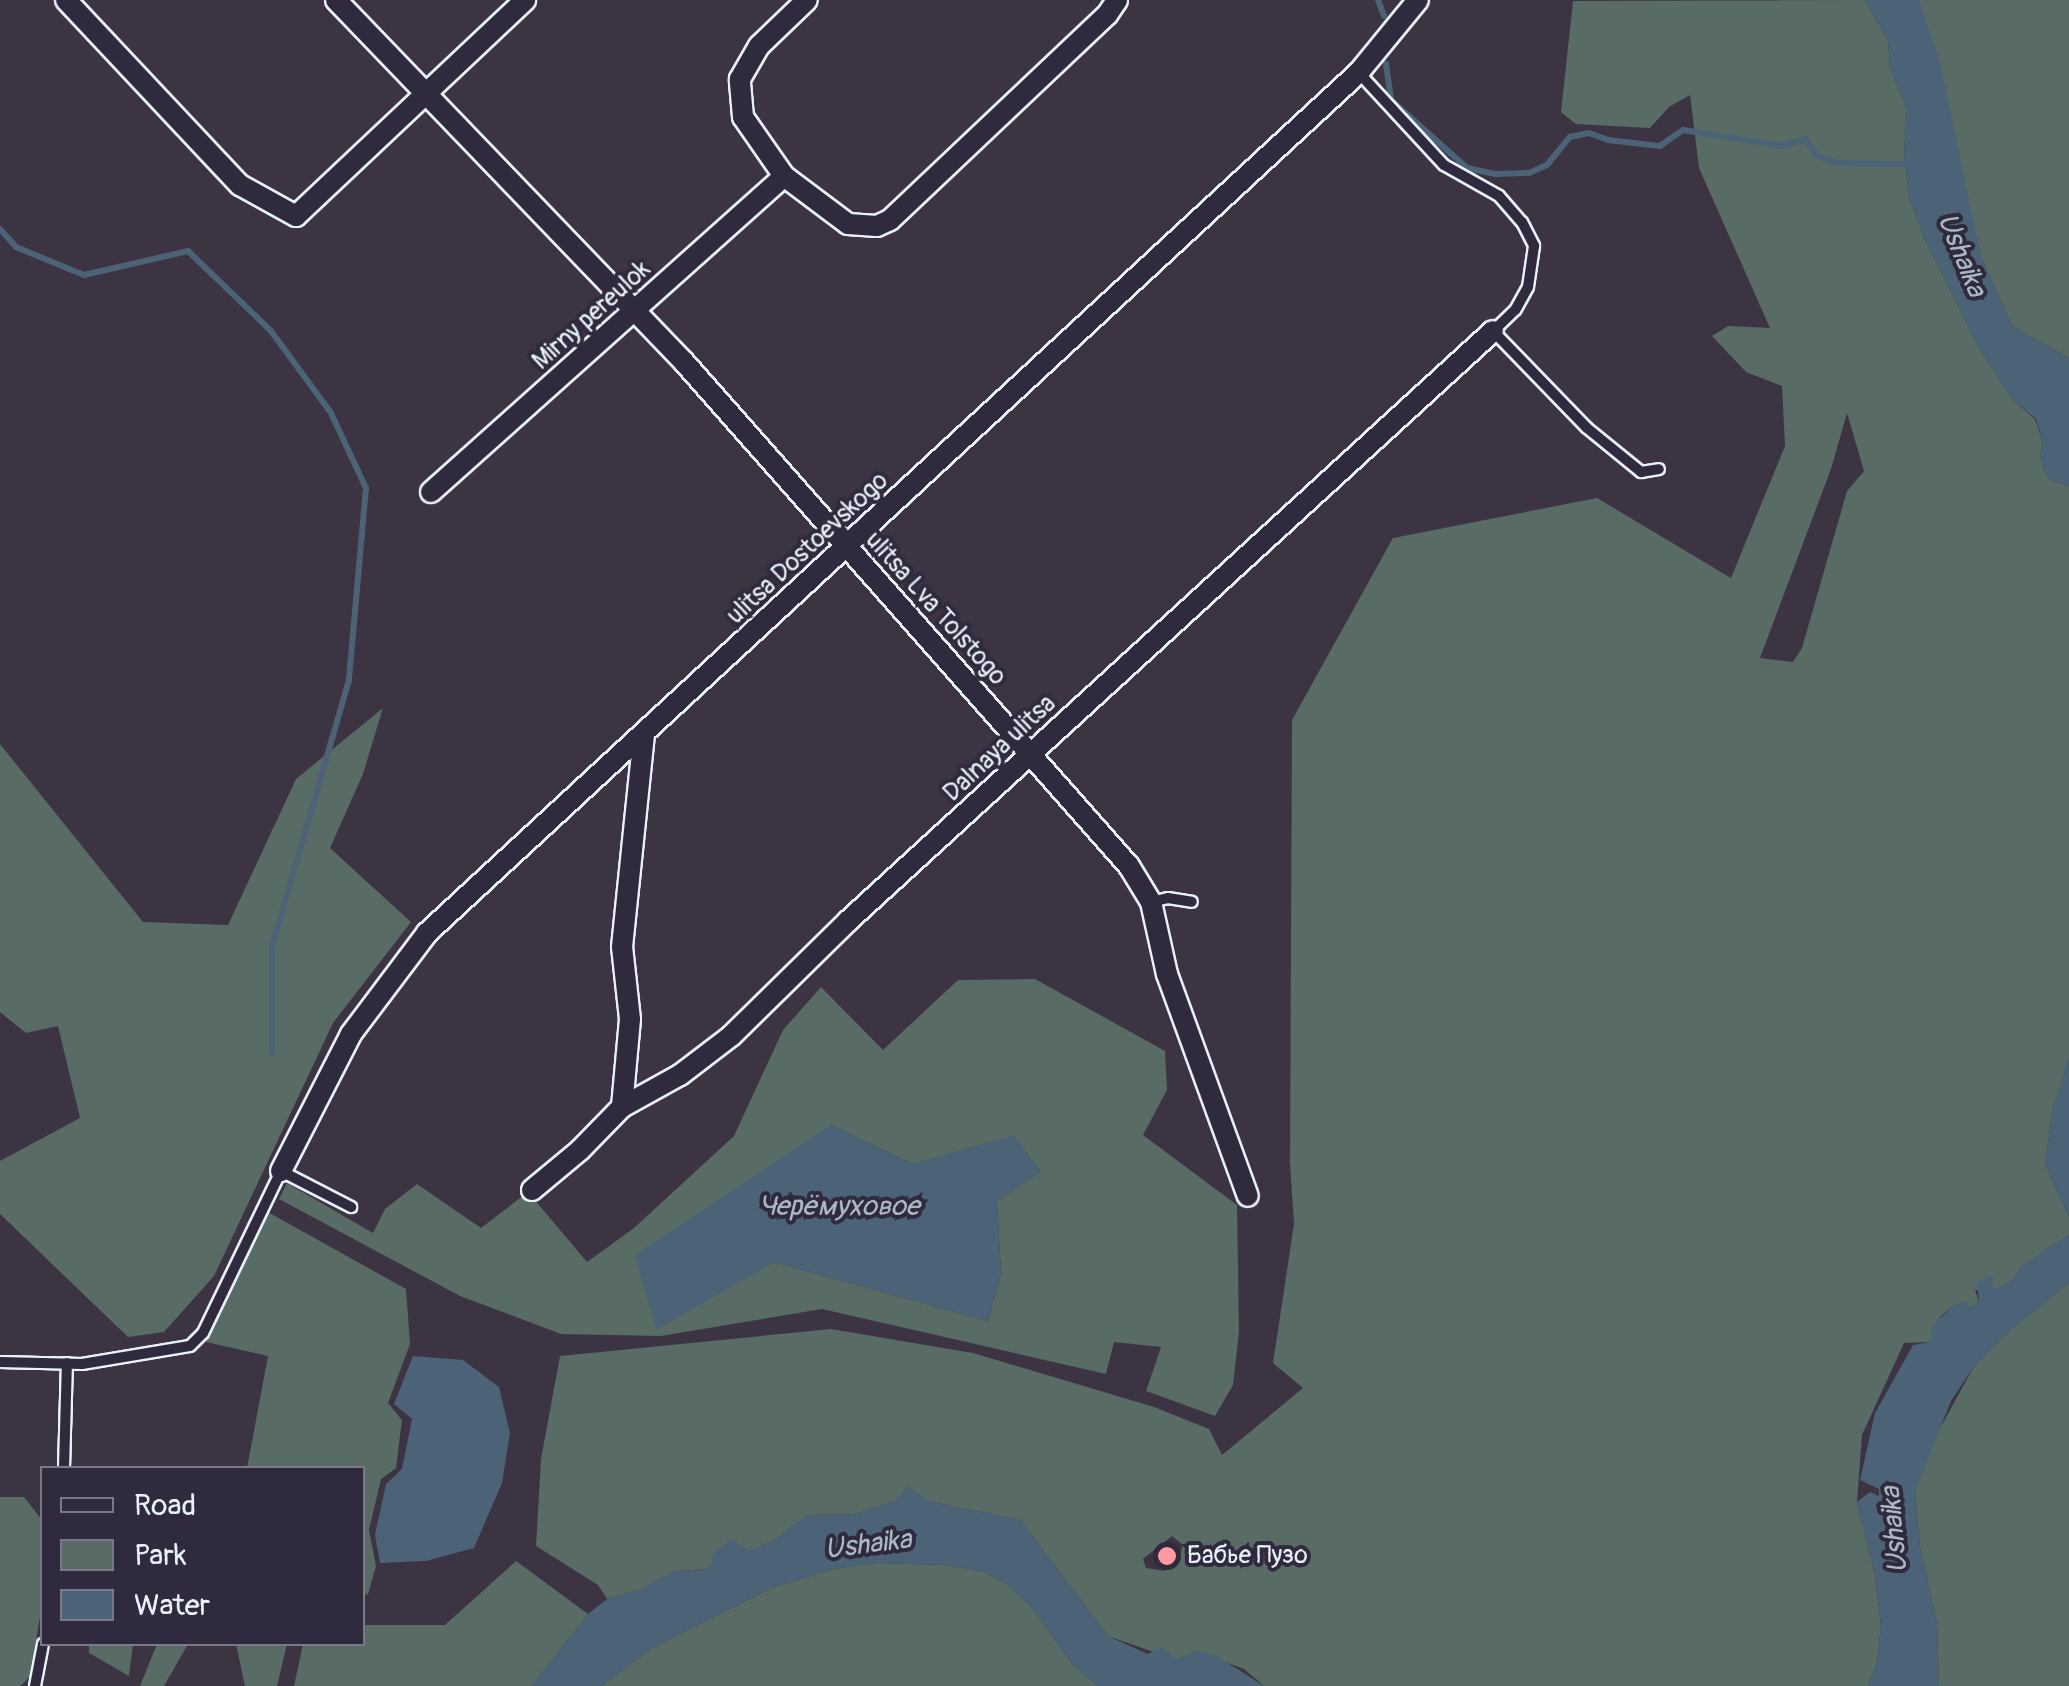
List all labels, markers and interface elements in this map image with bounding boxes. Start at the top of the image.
water label: Ushaika [1929,208,1993,302]
street label: Mirny pereulok [527,255,657,377]
street label: ulitsa Dostoevskogo [721,467,895,631]
street label: ulitsa Lva Tolstogo [858,526,1012,692]
street label: Dalnaya ulitsa [938,689,1062,809]
water label: Черёмуховое [759,1190,919,1224]
legend [40,1466,365,1646]
water label: Ushaika [1874,1485,1916,1575]
text: Road [134,1487,196,1524]
water label: Ushaika [823,1523,913,1567]
text: Park [134,1537,187,1574]
place label: Бабье Пузо [1187,1541,1308,1571]
marker: Бабье Пузо [1156,1545,1178,1567]
text: Water [134,1587,210,1624]

